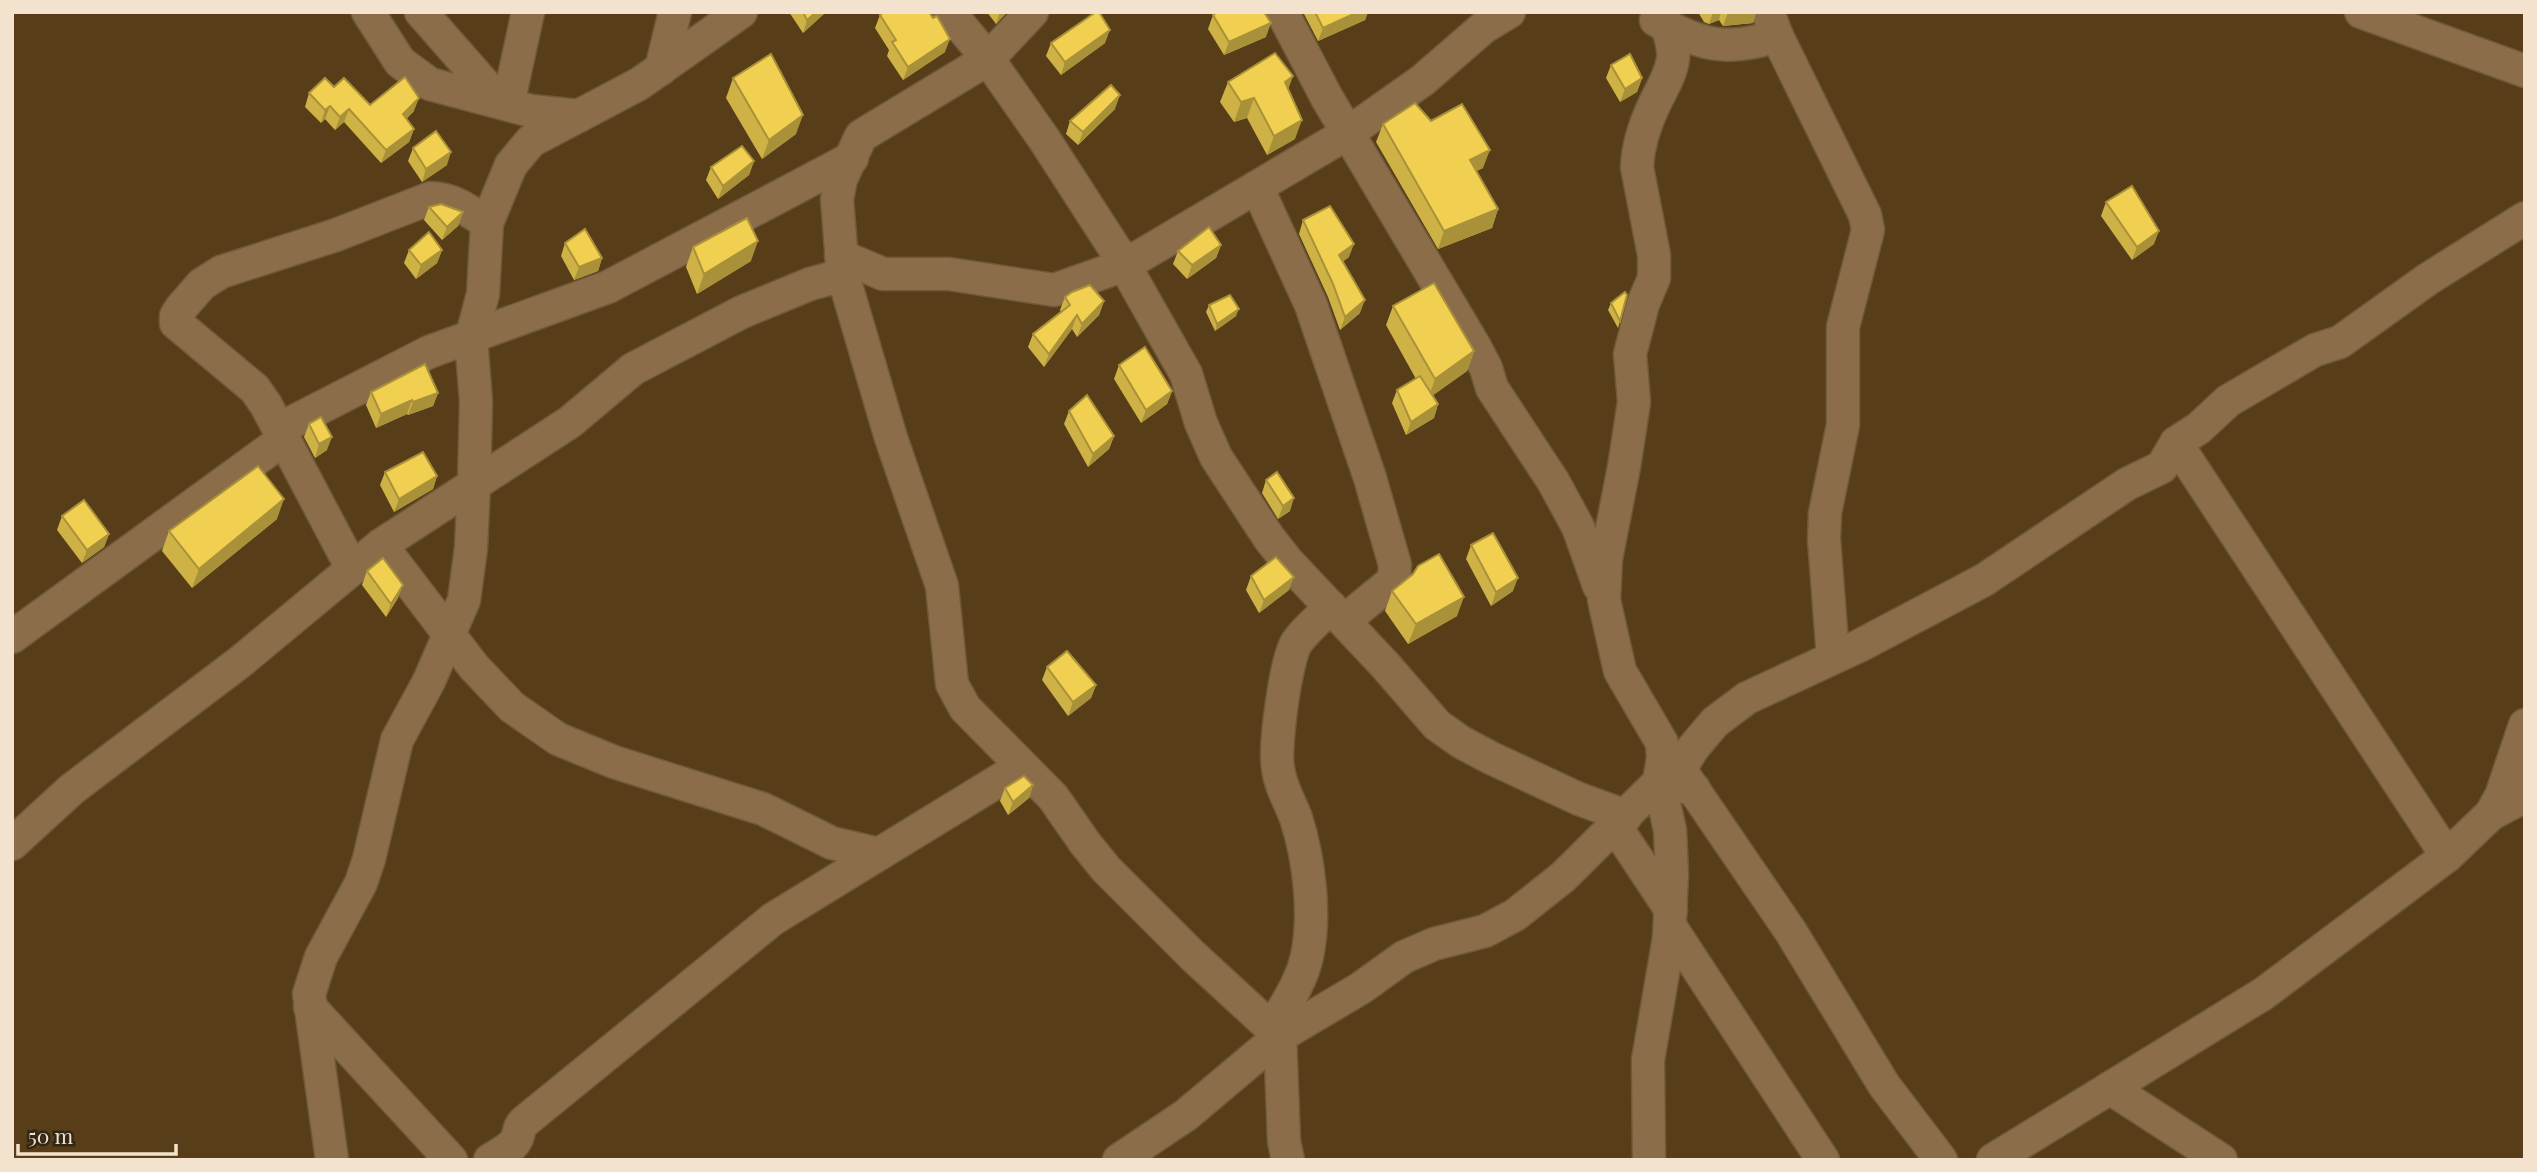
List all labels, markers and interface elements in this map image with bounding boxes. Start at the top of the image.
scale bar [18,1112,175,1156]
text: 50 m [28,1121,74,1149]

